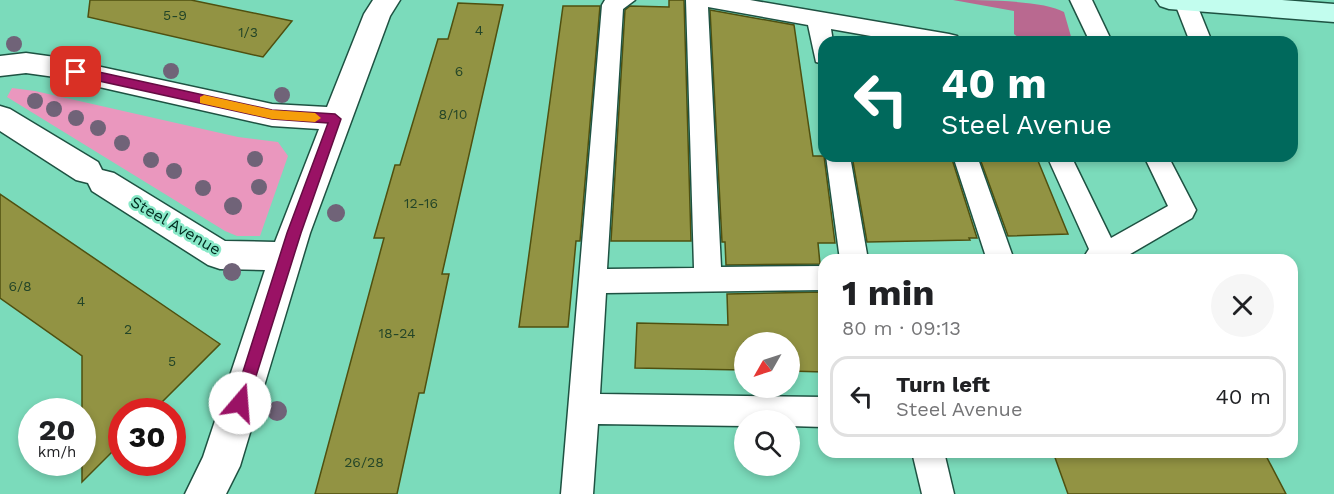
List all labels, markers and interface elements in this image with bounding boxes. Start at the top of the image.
house number: 5-9 [163,7,187,23]
house number: 4 [475,22,483,38]
house number: 1/3 [238,24,258,40]
pin [50,46,101,97]
icon: arrive [59,55,92,88]
text: 40 m [941,59,1047,108]
icon: left [842,60,920,138]
house number: 6 [455,63,463,79]
house number: 8/10 [439,106,467,122]
text: Steel Avenue [941,109,1112,141]
street label: Steel Avenue [127,192,224,259]
house number: 12-16 [404,195,438,211]
text: 1 min [842,272,934,314]
button: close [1211,274,1274,337]
house number: 6/8 [8,278,32,294]
house number: 4 [77,293,85,309]
text: 80 m · 09:13 [842,316,961,340]
house number: 2 [124,321,132,337]
house number: 18-24 [379,325,415,341]
north arrow [734,332,800,398]
map controls [734,332,800,476]
house number: 5 [168,353,176,369]
position arrow [208,371,272,435]
text: Turn left [896,372,990,397]
icon: left [845,380,878,413]
text: 40 m [1215,384,1271,409]
text: Steel Avenue [896,397,1022,421]
speed limit sign: 30 [108,398,186,476]
button: search [734,410,800,476]
text: 20 [38,412,76,447]
text: km/h [38,443,76,461]
house number: 26/28 [344,454,384,470]

